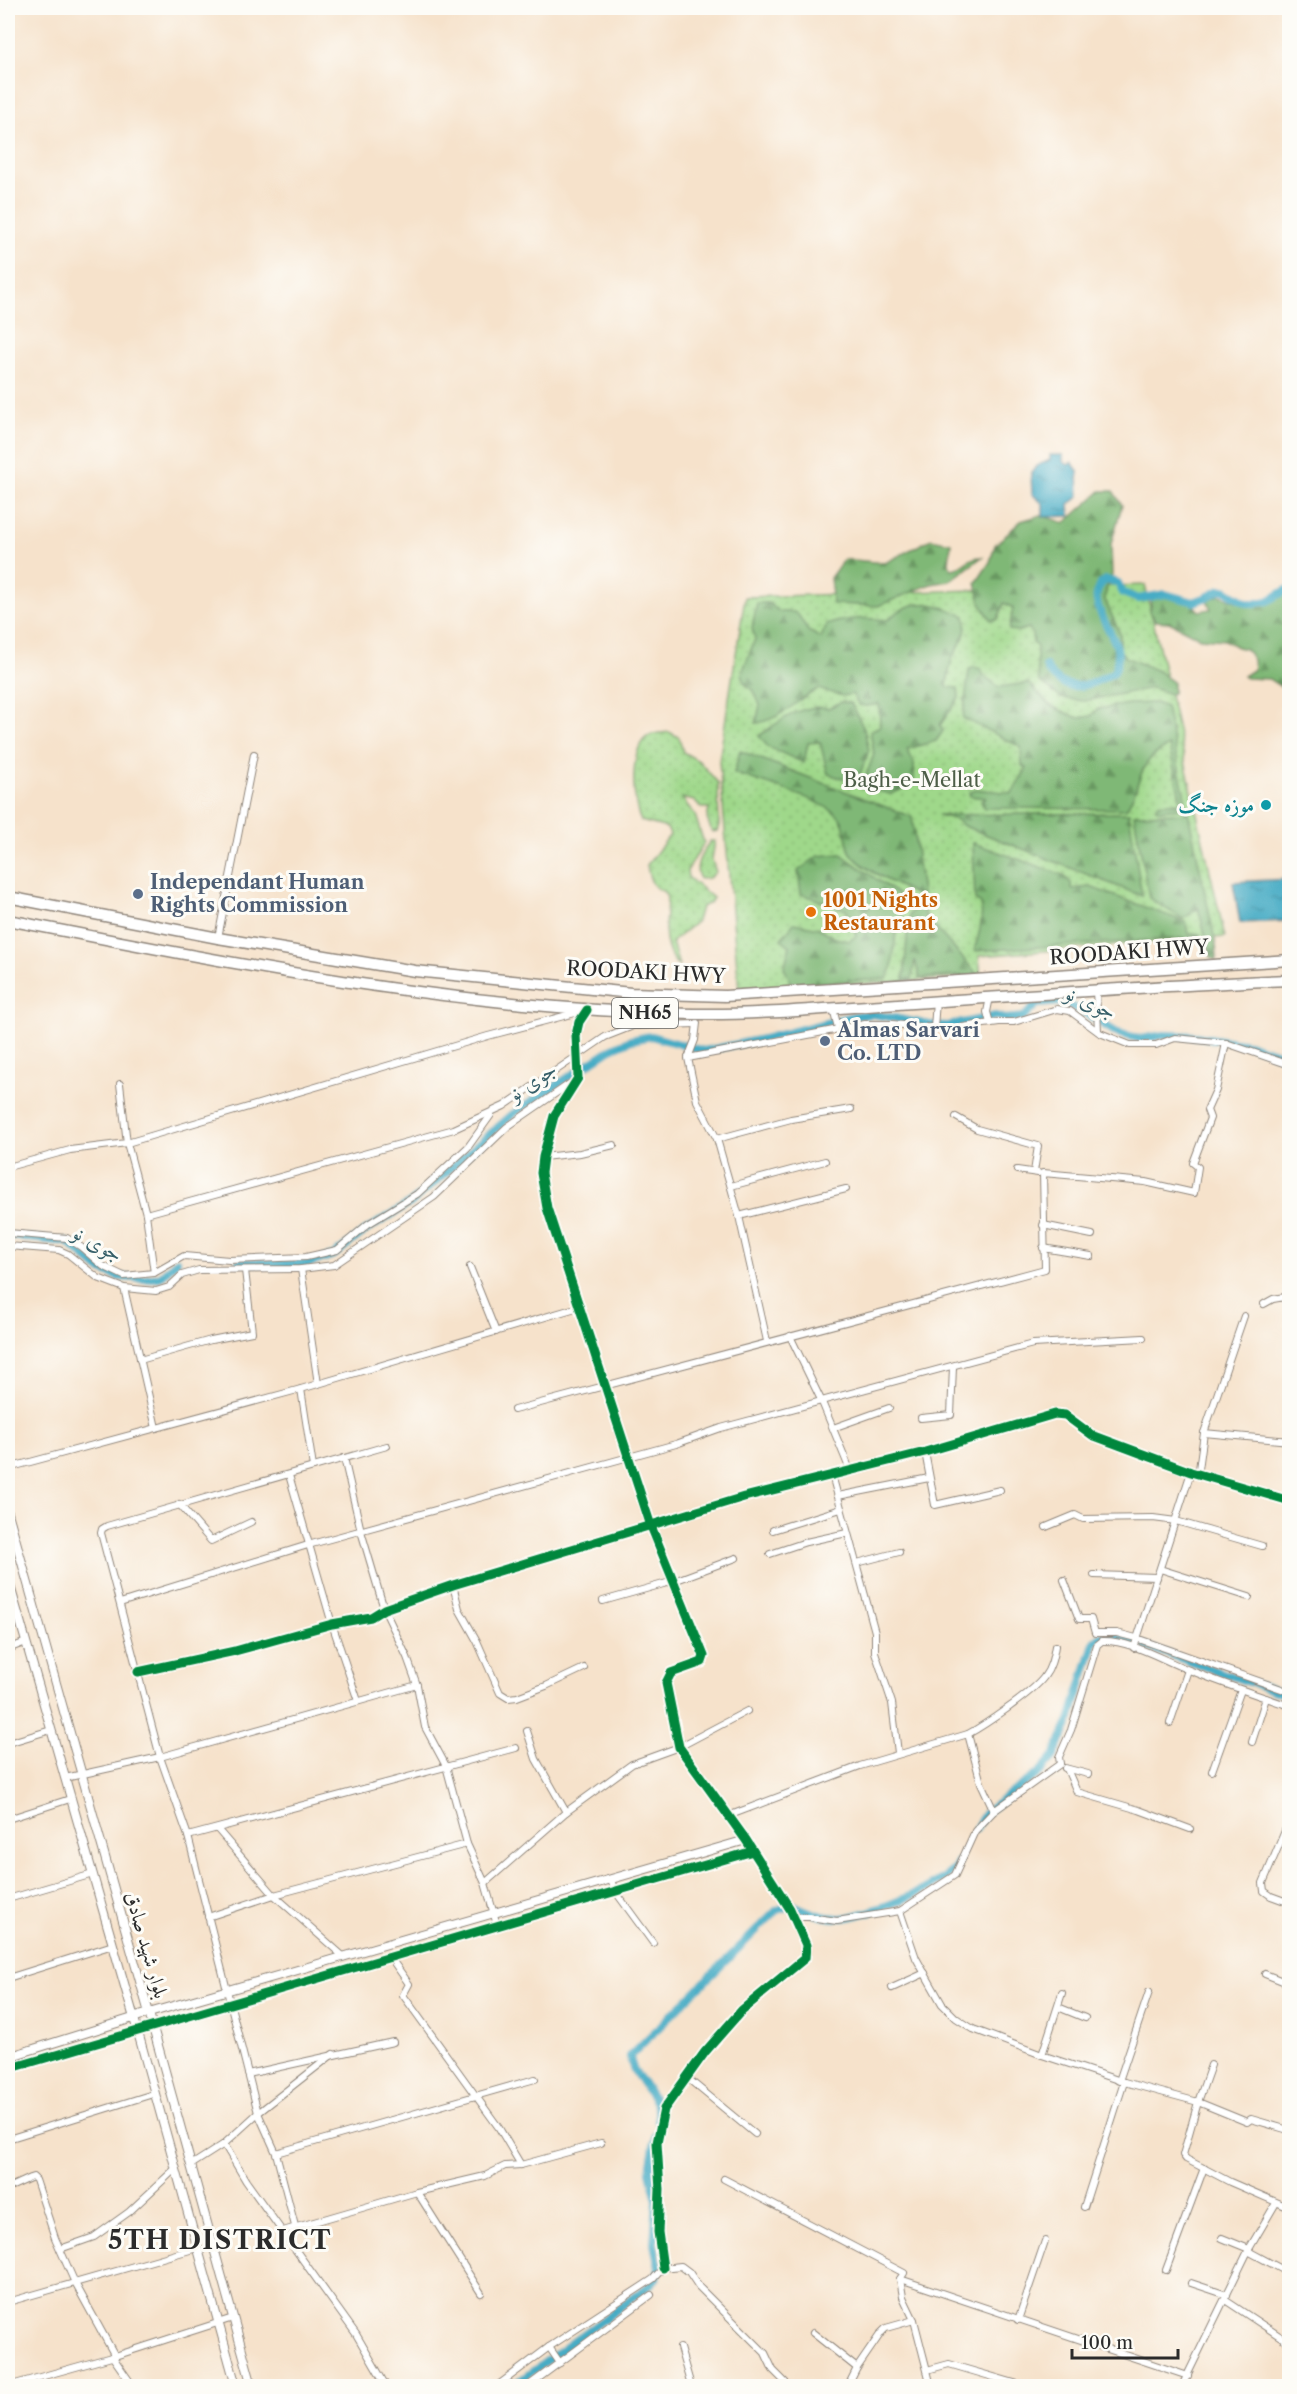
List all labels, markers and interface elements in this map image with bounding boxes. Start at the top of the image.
park label: Bagh-e-Mellat [843,768,981,792]
place label: موزه جنگ [1178,792,1254,818]
marker: موزه جنگ [1259,798,1273,812]
place label: Independant Human Rights Commission [150,870,365,917]
marker: Independant Human Rights Commission [131,887,145,901]
place label: 1001 Nights Restaurant [823,888,938,935]
marker: 1001 Nights Restaurant [804,905,818,919]
street label: ROODAKI HWY [1049,934,1210,970]
street label: ROODAKI HWY [566,956,727,988]
water label: جوی نو [1060,979,1121,1025]
road number: NH65 [612,998,678,1028]
place label: Almas Sarvari Co. LTD [836,1018,980,1065]
marker: Almas Sarvari Co. LTD [818,1034,832,1048]
water label: جوی نو [502,1056,562,1108]
water label: جوی نو [67,1218,128,1268]
street label: بلوار شهید صادق [119,1889,174,2001]
district label: 5TH DISTRICT [108,2224,332,2256]
scale bar [1072,2322,1178,2360]
text: 100 m [1081,2332,1133,2354]

